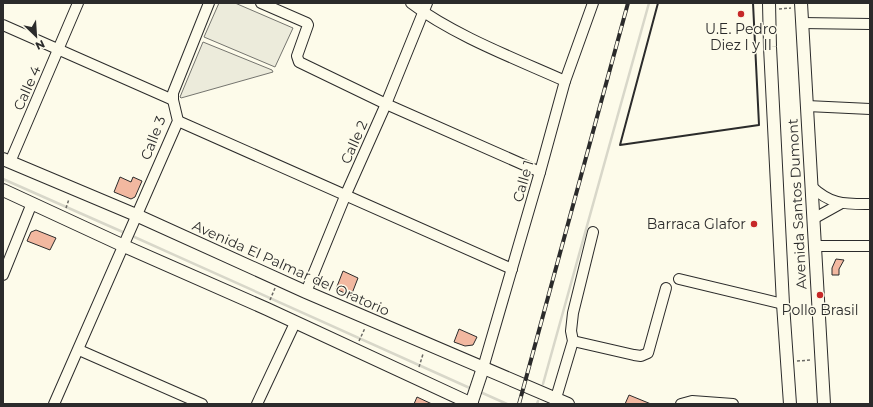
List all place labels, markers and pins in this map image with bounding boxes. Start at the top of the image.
marker: U.E. Pedro Diez I y II [736,9,746,19]
place label: U.E. Pedro Diez I y II [705,20,777,54]
place label: Barraca Glafor [647,215,746,233]
marker: Barraca Glafor [749,219,759,229]
marker: Pollo Brasil [815,290,825,300]
place label: Pollo Brasil [782,301,858,319]

